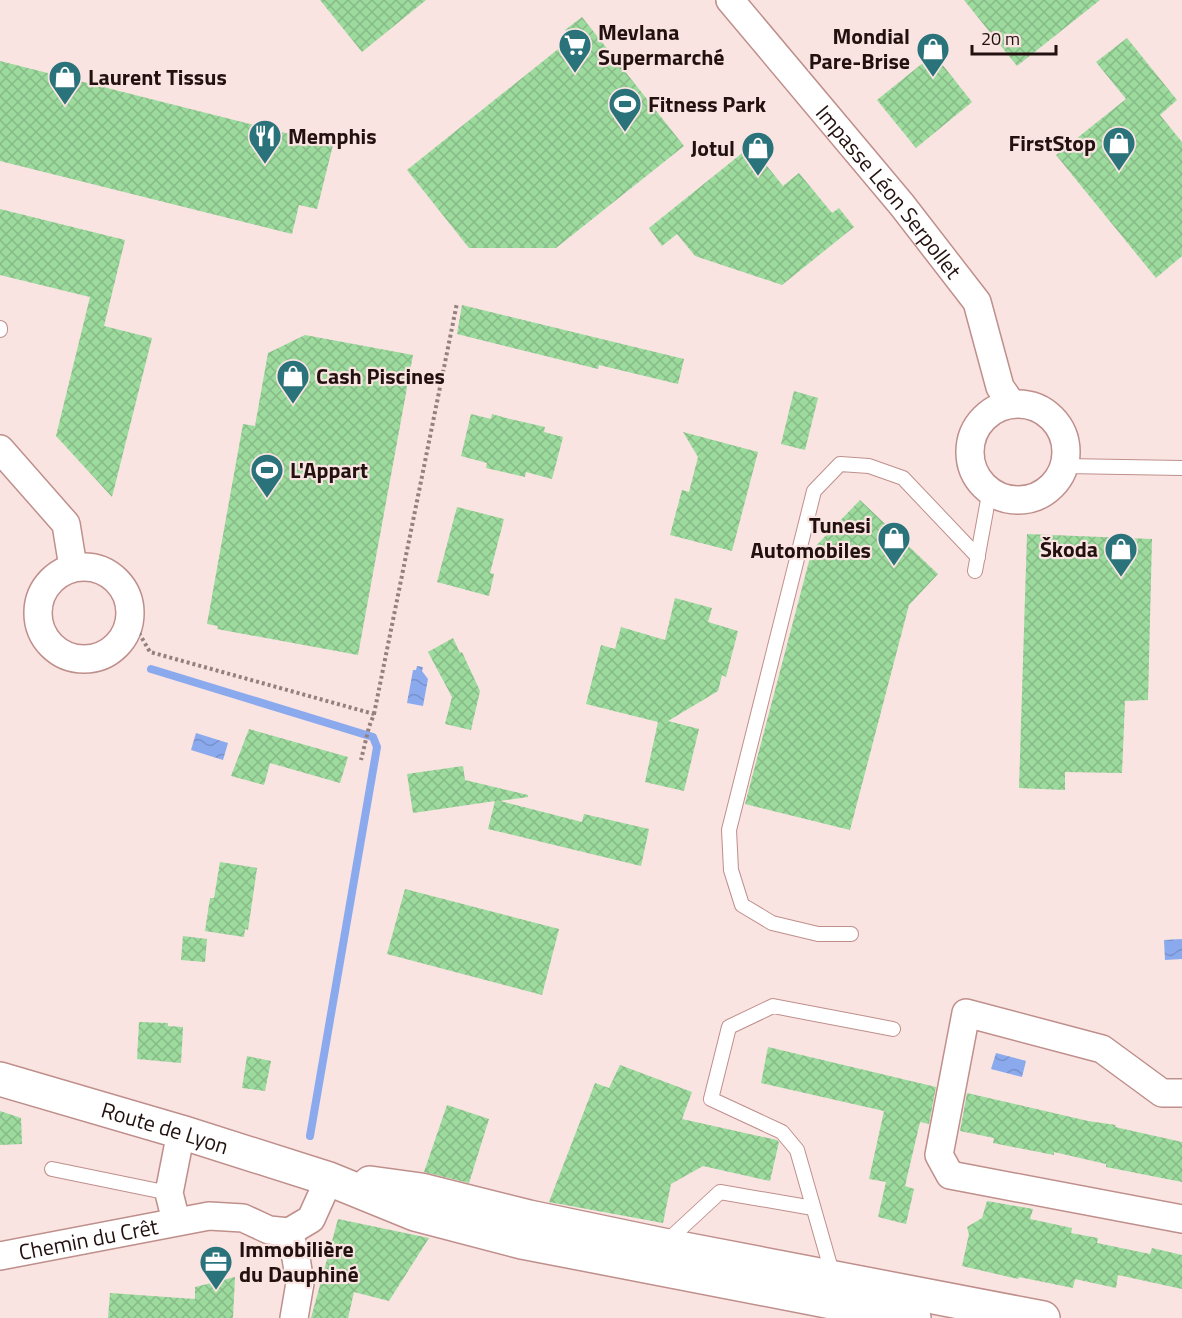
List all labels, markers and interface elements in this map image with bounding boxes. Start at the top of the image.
place label: Mevlana Supermarché [598,15,725,74]
scale bar [972,18,1056,56]
place label: Mondial Pare-Brise [809,19,910,78]
text: 20 m [981,25,1020,52]
supermarket icon: Mevlana Supermarché [557,27,593,74]
shop icon: Mondial Pare-Brise [915,31,951,78]
shop icon: Laurent Tissus [47,59,83,106]
place label: Laurent Tissus [88,60,227,94]
sports icon: Fitness Park [607,86,643,133]
place label: Fitness Park [648,87,767,121]
street label: Impasse Léon Serpollet [808,97,970,286]
restaurant icon: Memphis [247,118,283,165]
place label: Memphis [288,119,377,153]
shop icon: FirstStop [1101,125,1137,172]
place label: FirstStop [1009,126,1096,160]
shop icon: Jotul [740,130,776,177]
place label: Jotul [691,131,735,165]
shop icon: Cash Piscines [275,358,311,405]
place label: Cash Piscines [316,359,445,393]
sports icon: L'Appart [249,452,285,499]
place label: L'Appart [290,453,368,487]
place label: Tunesi Automobiles [751,508,871,567]
shop icon: Tunesi Automobiles [876,520,912,567]
shop icon: Škoda [1103,531,1139,578]
place label: Škoda [1040,532,1098,566]
street label: Route de Lyon [97,1093,233,1163]
street label: Chemin du Crêt [16,1209,161,1269]
place label: Immobilière du Dauphiné [239,1232,359,1291]
office icon: Immobilière du Dauphiné [198,1244,234,1291]

